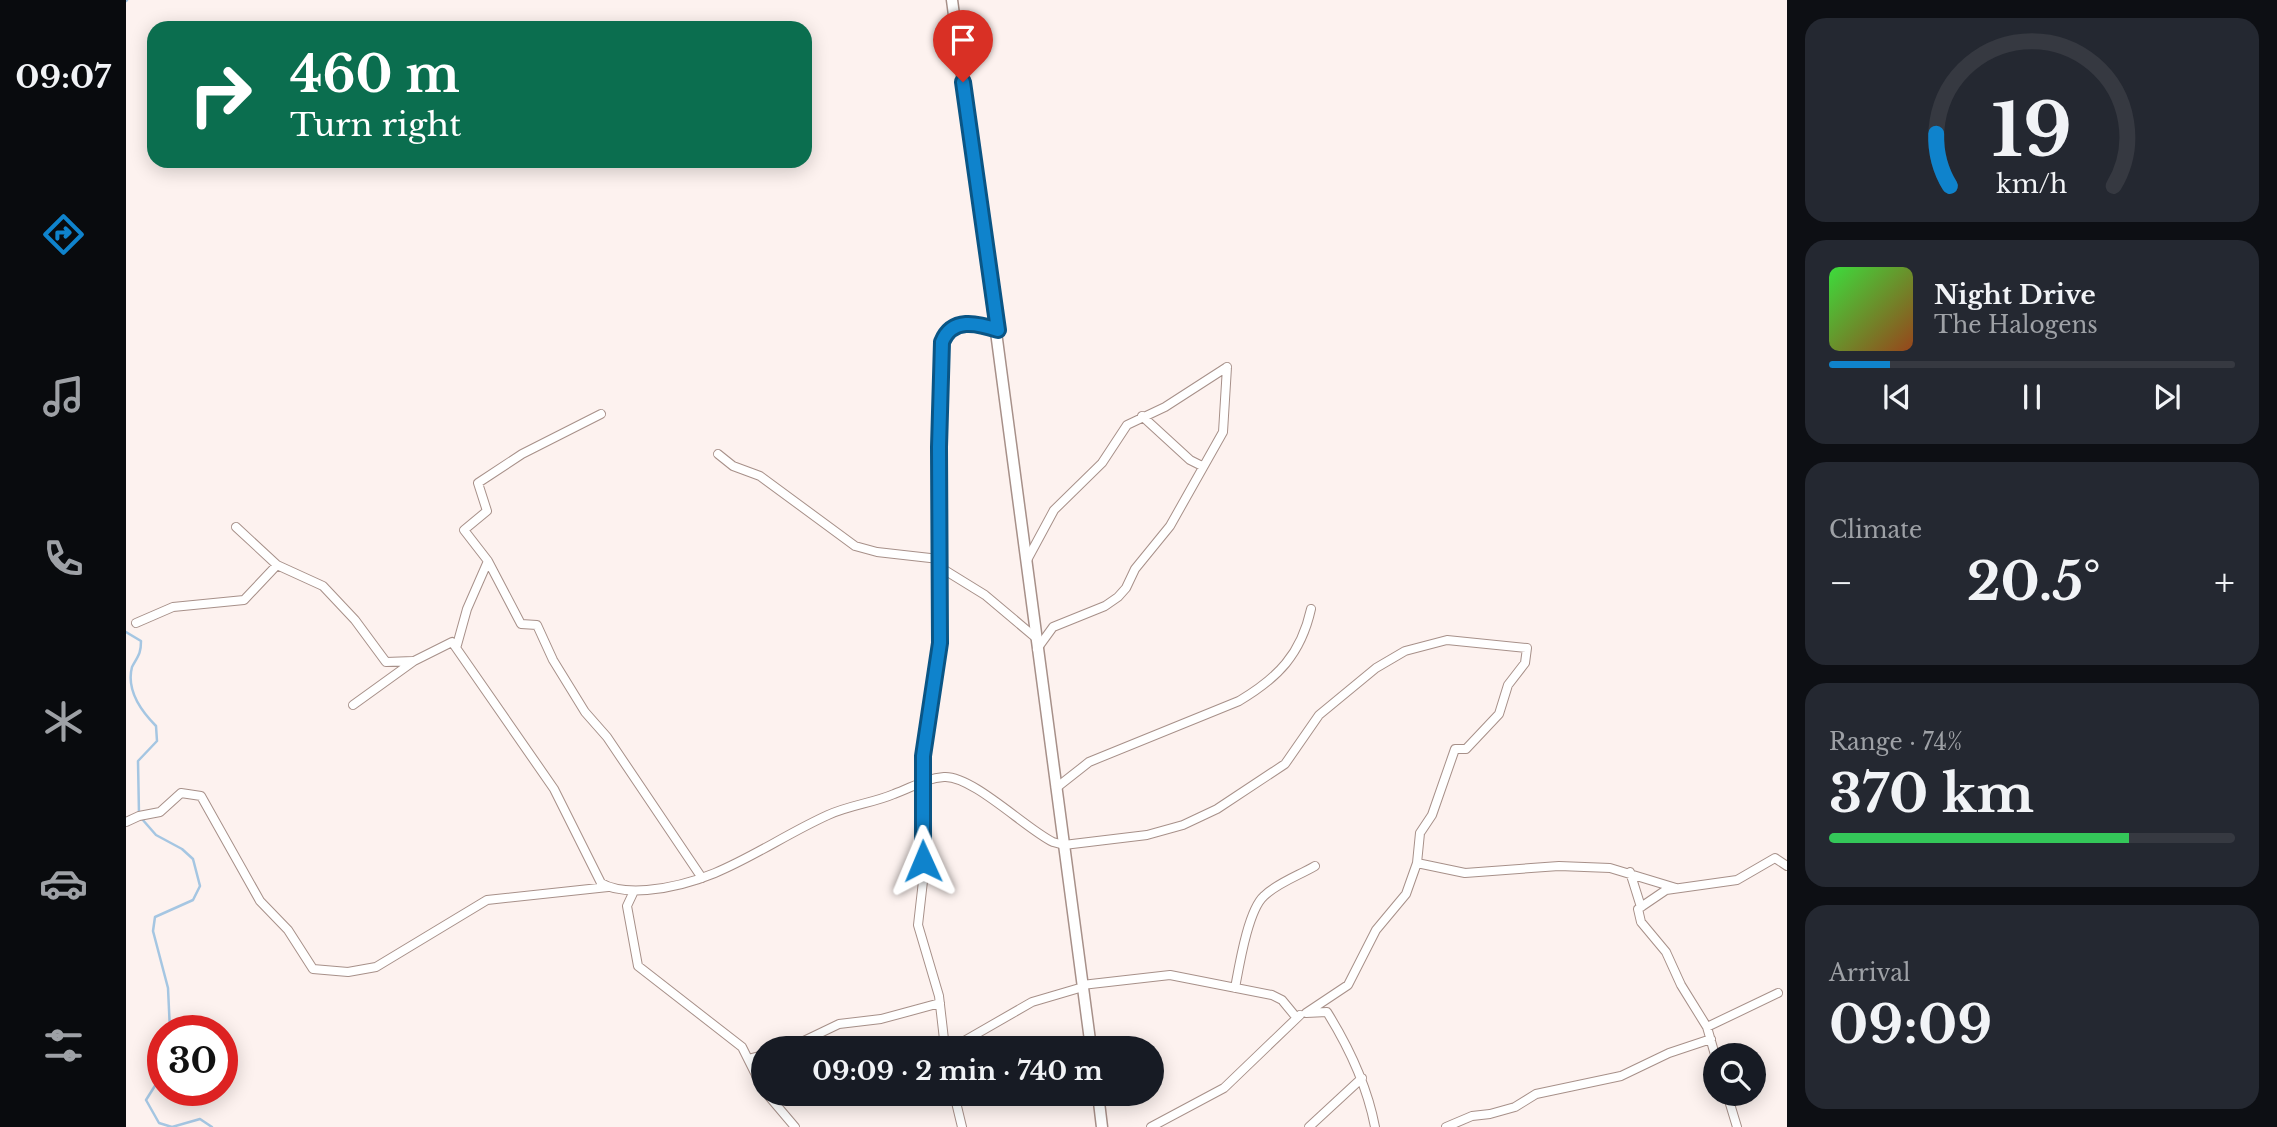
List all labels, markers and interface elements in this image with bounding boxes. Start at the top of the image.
pin [933,10,993,82]
icon: arrive [944,21,982,59]
text: 460 m [290,44,460,105]
icon: right [175,49,266,140]
text: 09:07 [15,57,111,97]
text: 19 [1992,85,2072,176]
text: Turn right [290,105,461,145]
text: km/h [1997,169,2067,200]
icon: directions [39,210,88,259]
text: Night Drive [1934,279,2096,311]
text: The Halogens [1934,311,2098,339]
icon: music [39,372,88,421]
icon: previous [1878,378,1916,416]
icon: pause [2013,378,2051,416]
icon: next [2148,378,2186,416]
text: Climate [1829,516,1922,544]
icon: phone [39,534,88,583]
text: 20.5° [1967,550,2101,614]
text: − [1829,559,1853,606]
text: + [2214,559,2235,606]
icon: climate [39,697,88,746]
text: Range · 74% [1829,728,1962,756]
text: 370 km [1829,762,2034,826]
position arrow [886,824,960,898]
icon: car [39,859,88,908]
text: Arrival [1829,959,1910,987]
text: 09:09 [1829,993,1992,1057]
speed limit sign: 30 [147,1015,238,1106]
icon: filters [39,1021,88,1070]
map controls [1703,1043,1766,1106]
button: search [1703,1043,1766,1106]
text: 09:09 · 2 min · 740 m [812,1055,1103,1087]

